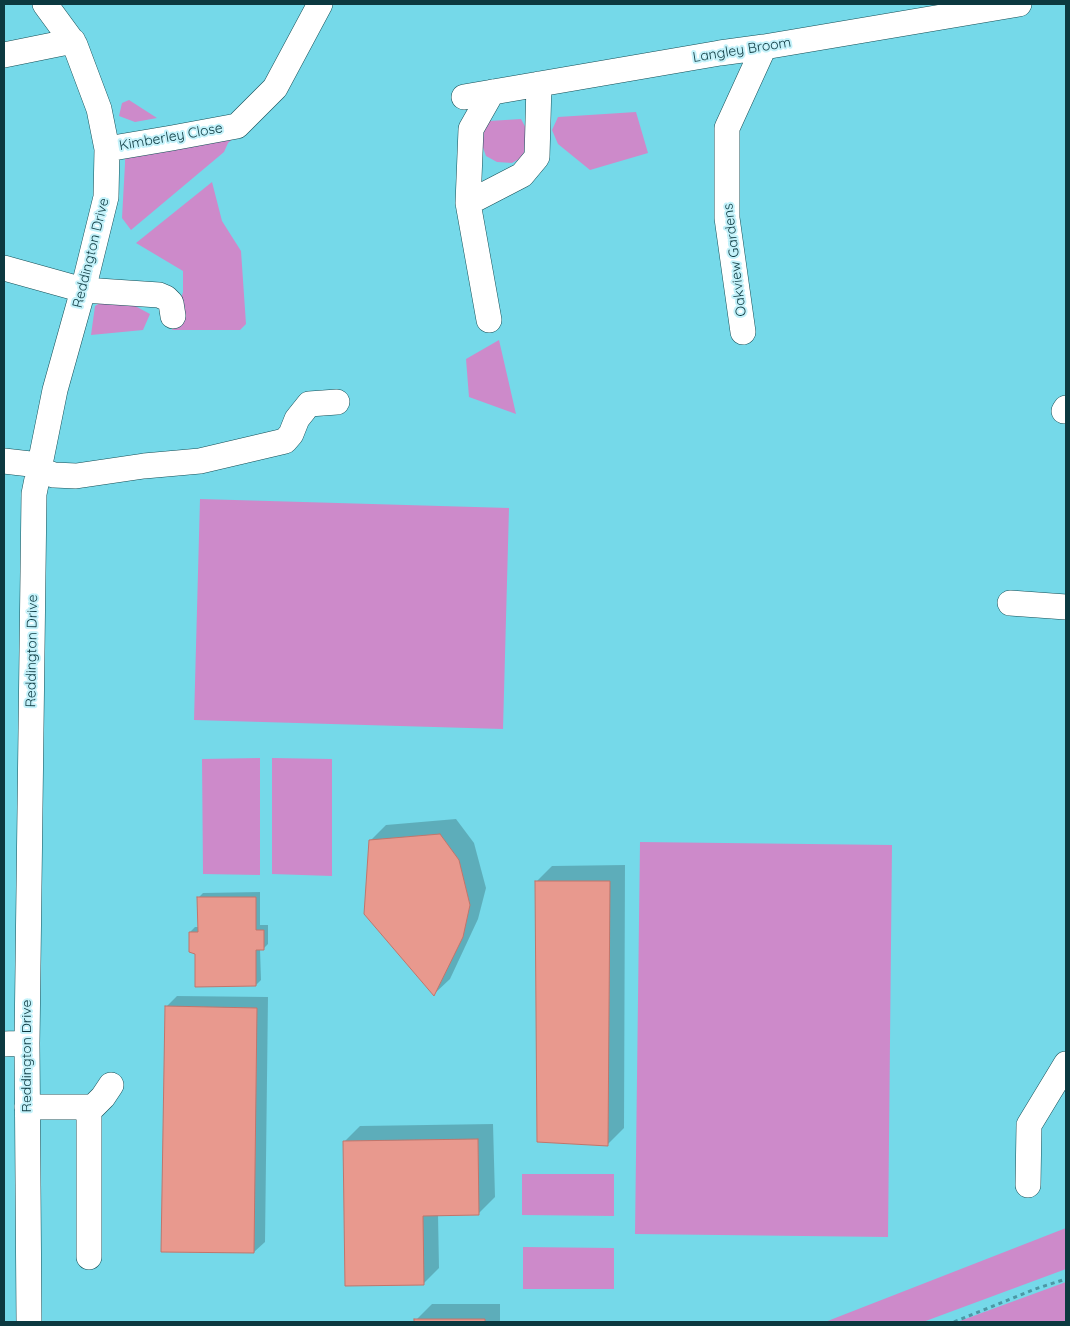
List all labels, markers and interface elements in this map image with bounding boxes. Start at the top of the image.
street label: Langley Broom [692,34,792,66]
street label: Kimberley Close [118,120,224,154]
street label: Reddington Drive [69,196,113,310]
street label: Oakview Gardens [720,202,750,318]
street label: Reddington Drive [23,594,41,708]
street label: Reddington Drive [19,1000,35,1112]

